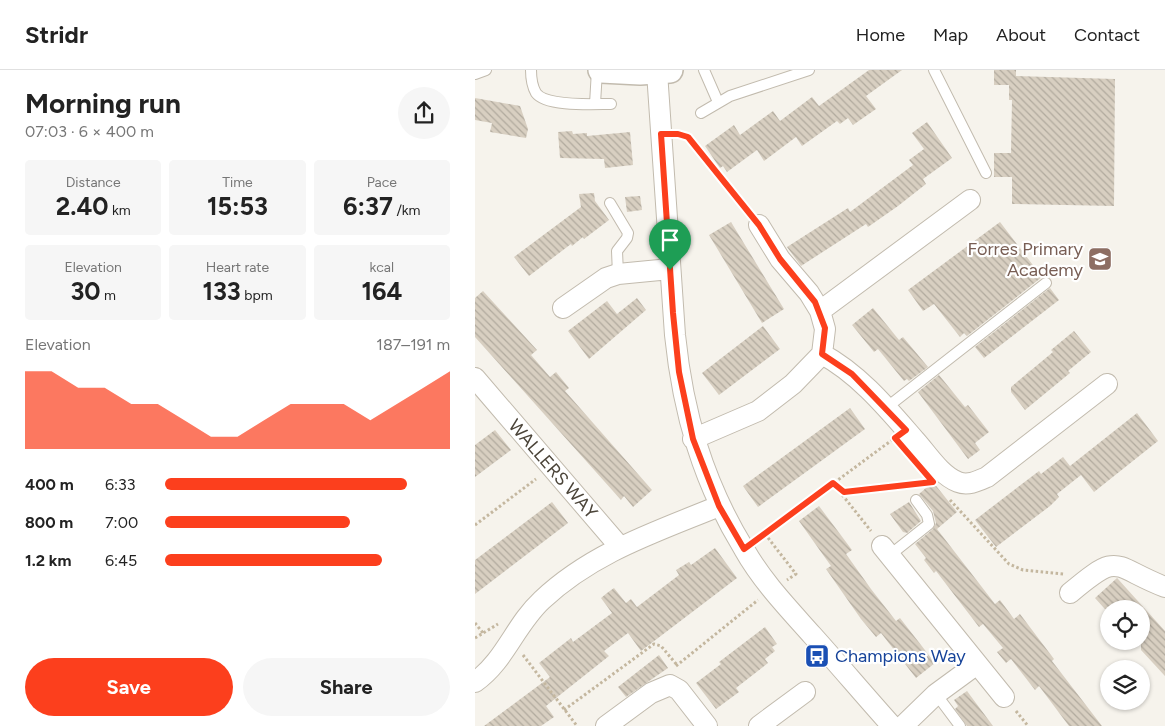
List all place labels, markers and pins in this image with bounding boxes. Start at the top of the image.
pin [649,219,691,270]
place label: Forres Primary Academy [967,238,1084,281]
school or university icon: Forres Primary Academy [1087,246,1113,272]
bus stop icon: Champions Way [804,643,830,669]
place label: Champions Way [835,645,966,667]

